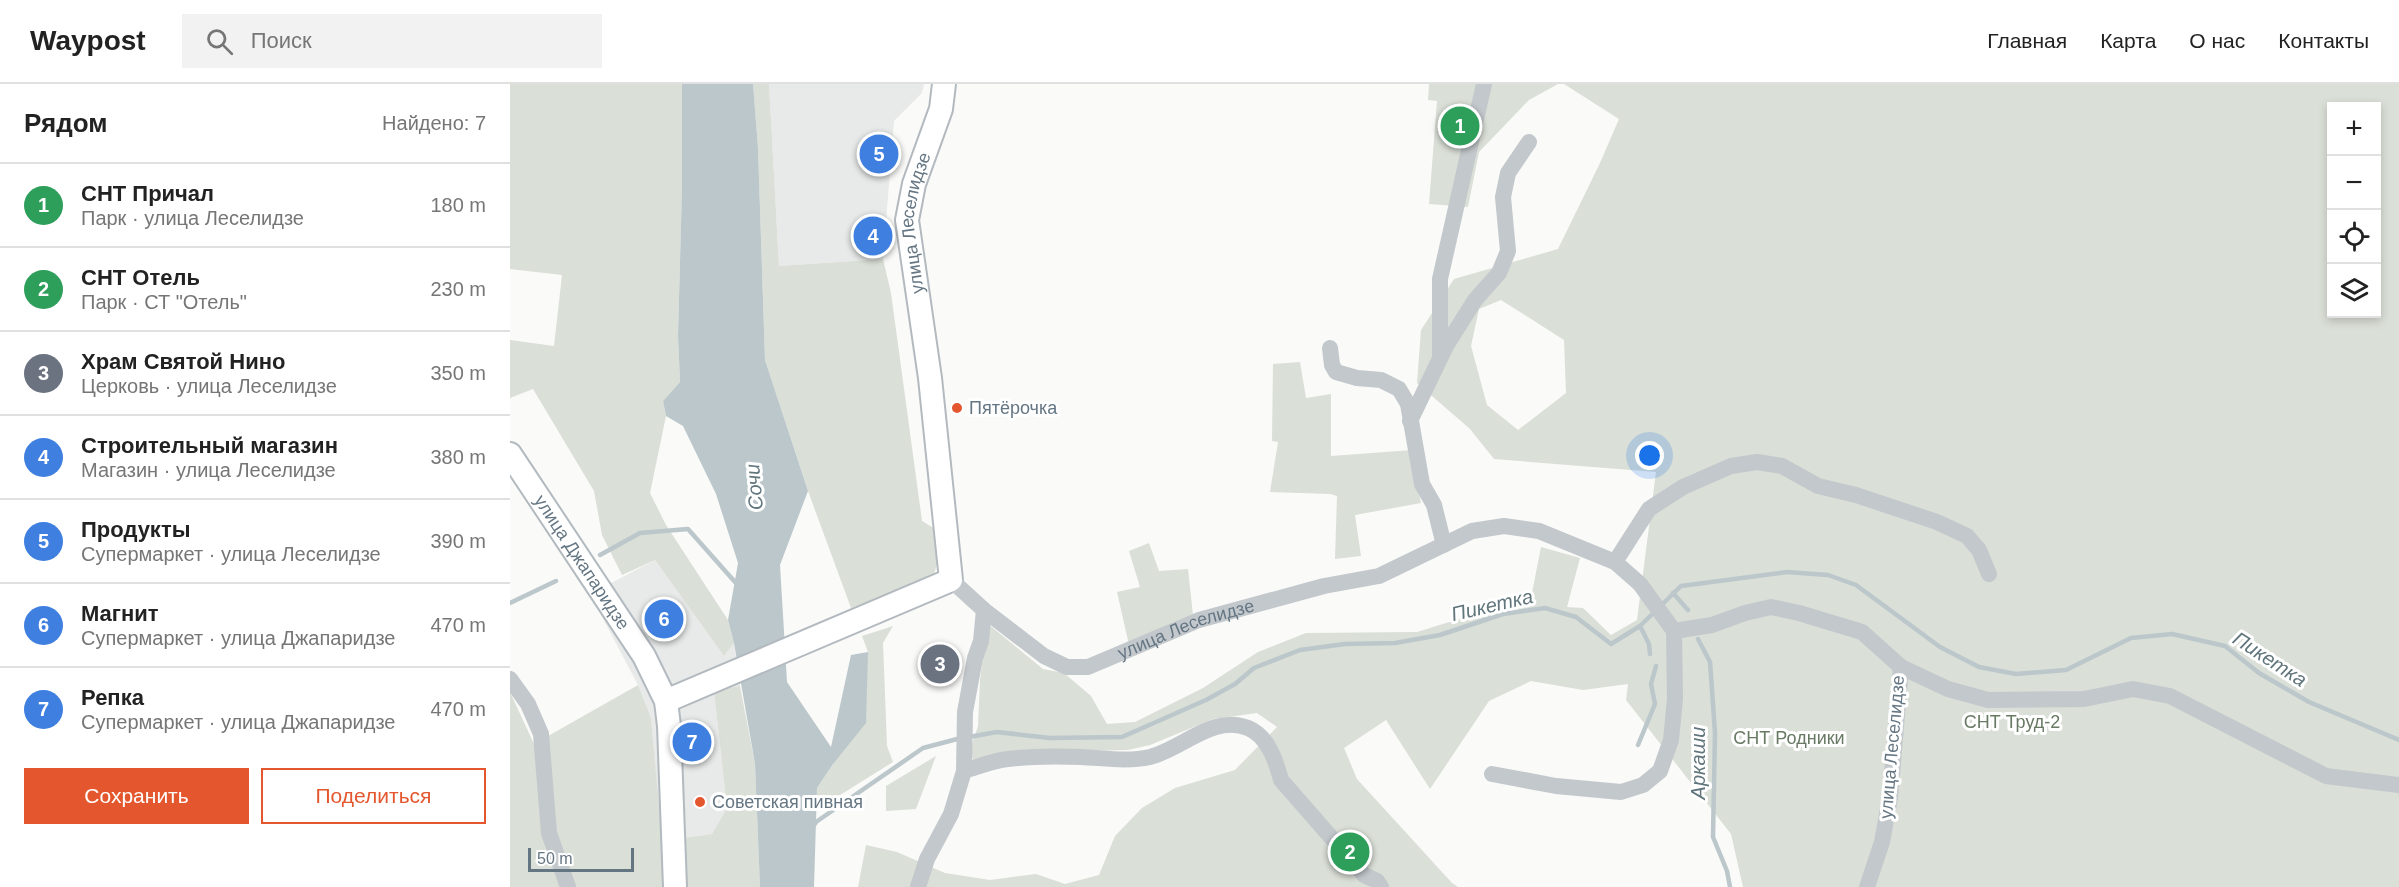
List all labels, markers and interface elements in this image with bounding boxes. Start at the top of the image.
search box [182,14,602,68]
text: Waypost [30,25,146,56]
icon: search [203,25,236,58]
text: Поиск [251,28,312,53]
text: Главная [1987,29,2067,52]
text: Карта [2100,29,2156,52]
text: О нас [2189,29,2245,52]
text: Контакты [2278,29,2369,52]
map controls [2327,102,2381,318]
button: + [2327,102,2381,156]
pin: 1 [1440,104,1480,148]
text: Рядом [24,108,107,138]
text: Найдено: 7 [382,112,486,134]
pin: 5 [860,132,898,176]
street label: улица Леселидзе [897,150,935,295]
button: − [2327,156,2381,210]
text: СНТ Причал [81,181,214,206]
text: 1 [38,194,49,216]
text: 180 m [430,194,486,216]
text: Парк · улица Леселидзе [81,207,304,229]
button: locate [2327,210,2381,264]
pin: 4 [854,214,892,258]
button: layers [2327,264,2381,318]
text: СНТ Отель [81,265,200,290]
text: 2 [38,278,49,300]
text: 230 m [430,278,486,300]
text: Парк · СТ "Отель" [81,291,247,313]
text: Храм Святой Нино [81,349,285,374]
text: 3 [38,362,49,384]
text: 350 m [430,362,486,384]
text: Церковь · улица Леселидзе [81,375,337,397]
place label: Пятёрочка [969,398,1058,418]
marker: Пятёрочка [950,401,964,415]
text: Строительный магазин [81,433,338,458]
your location [1635,441,1664,470]
text: 4 [38,446,49,468]
text: 380 m [430,446,486,468]
text: Магазин · улица Леселидзе [81,459,336,481]
water label: Сочи [741,463,767,511]
street label: улица Джапаридзе [530,491,634,633]
text: Продукты [81,517,190,542]
text: 5 [38,530,49,552]
text: 390 m [430,530,486,552]
text: Супермаркет · улица Леселидзе [81,543,381,565]
water label: Пикетка [1449,585,1535,625]
street label: улица Леселидзе [1115,595,1256,663]
pin: 6 [644,596,684,642]
text: Магнит [81,601,159,626]
text: 6 [38,614,49,636]
text: 470 m [430,614,486,636]
text: Супермаркет · улица Джапаридзе [81,627,395,649]
water label: Пикетка [2229,627,2311,691]
pin: 3 [920,642,960,686]
street label: улица Леселидзе [1876,674,1908,820]
text: Репка [81,685,144,710]
text: 7 [38,698,49,720]
text: 470 m [430,698,486,720]
text: Супермаркет · улица Джапаридзе [81,711,395,733]
park label: СНТ Труд-2 [1964,712,2060,732]
pin: 7 [672,720,711,764]
water label: Аркаши [1687,727,1709,800]
park label: СНТ Родники [1733,728,1845,748]
button: Сохранить [24,768,249,824]
button: Поделиться [261,768,486,824]
place label: Советская пивная [712,792,863,812]
marker: Советская пивная [693,795,707,809]
pin: 2 [1330,830,1370,874]
scale bar [528,845,634,872]
text: 50 m [537,850,573,867]

